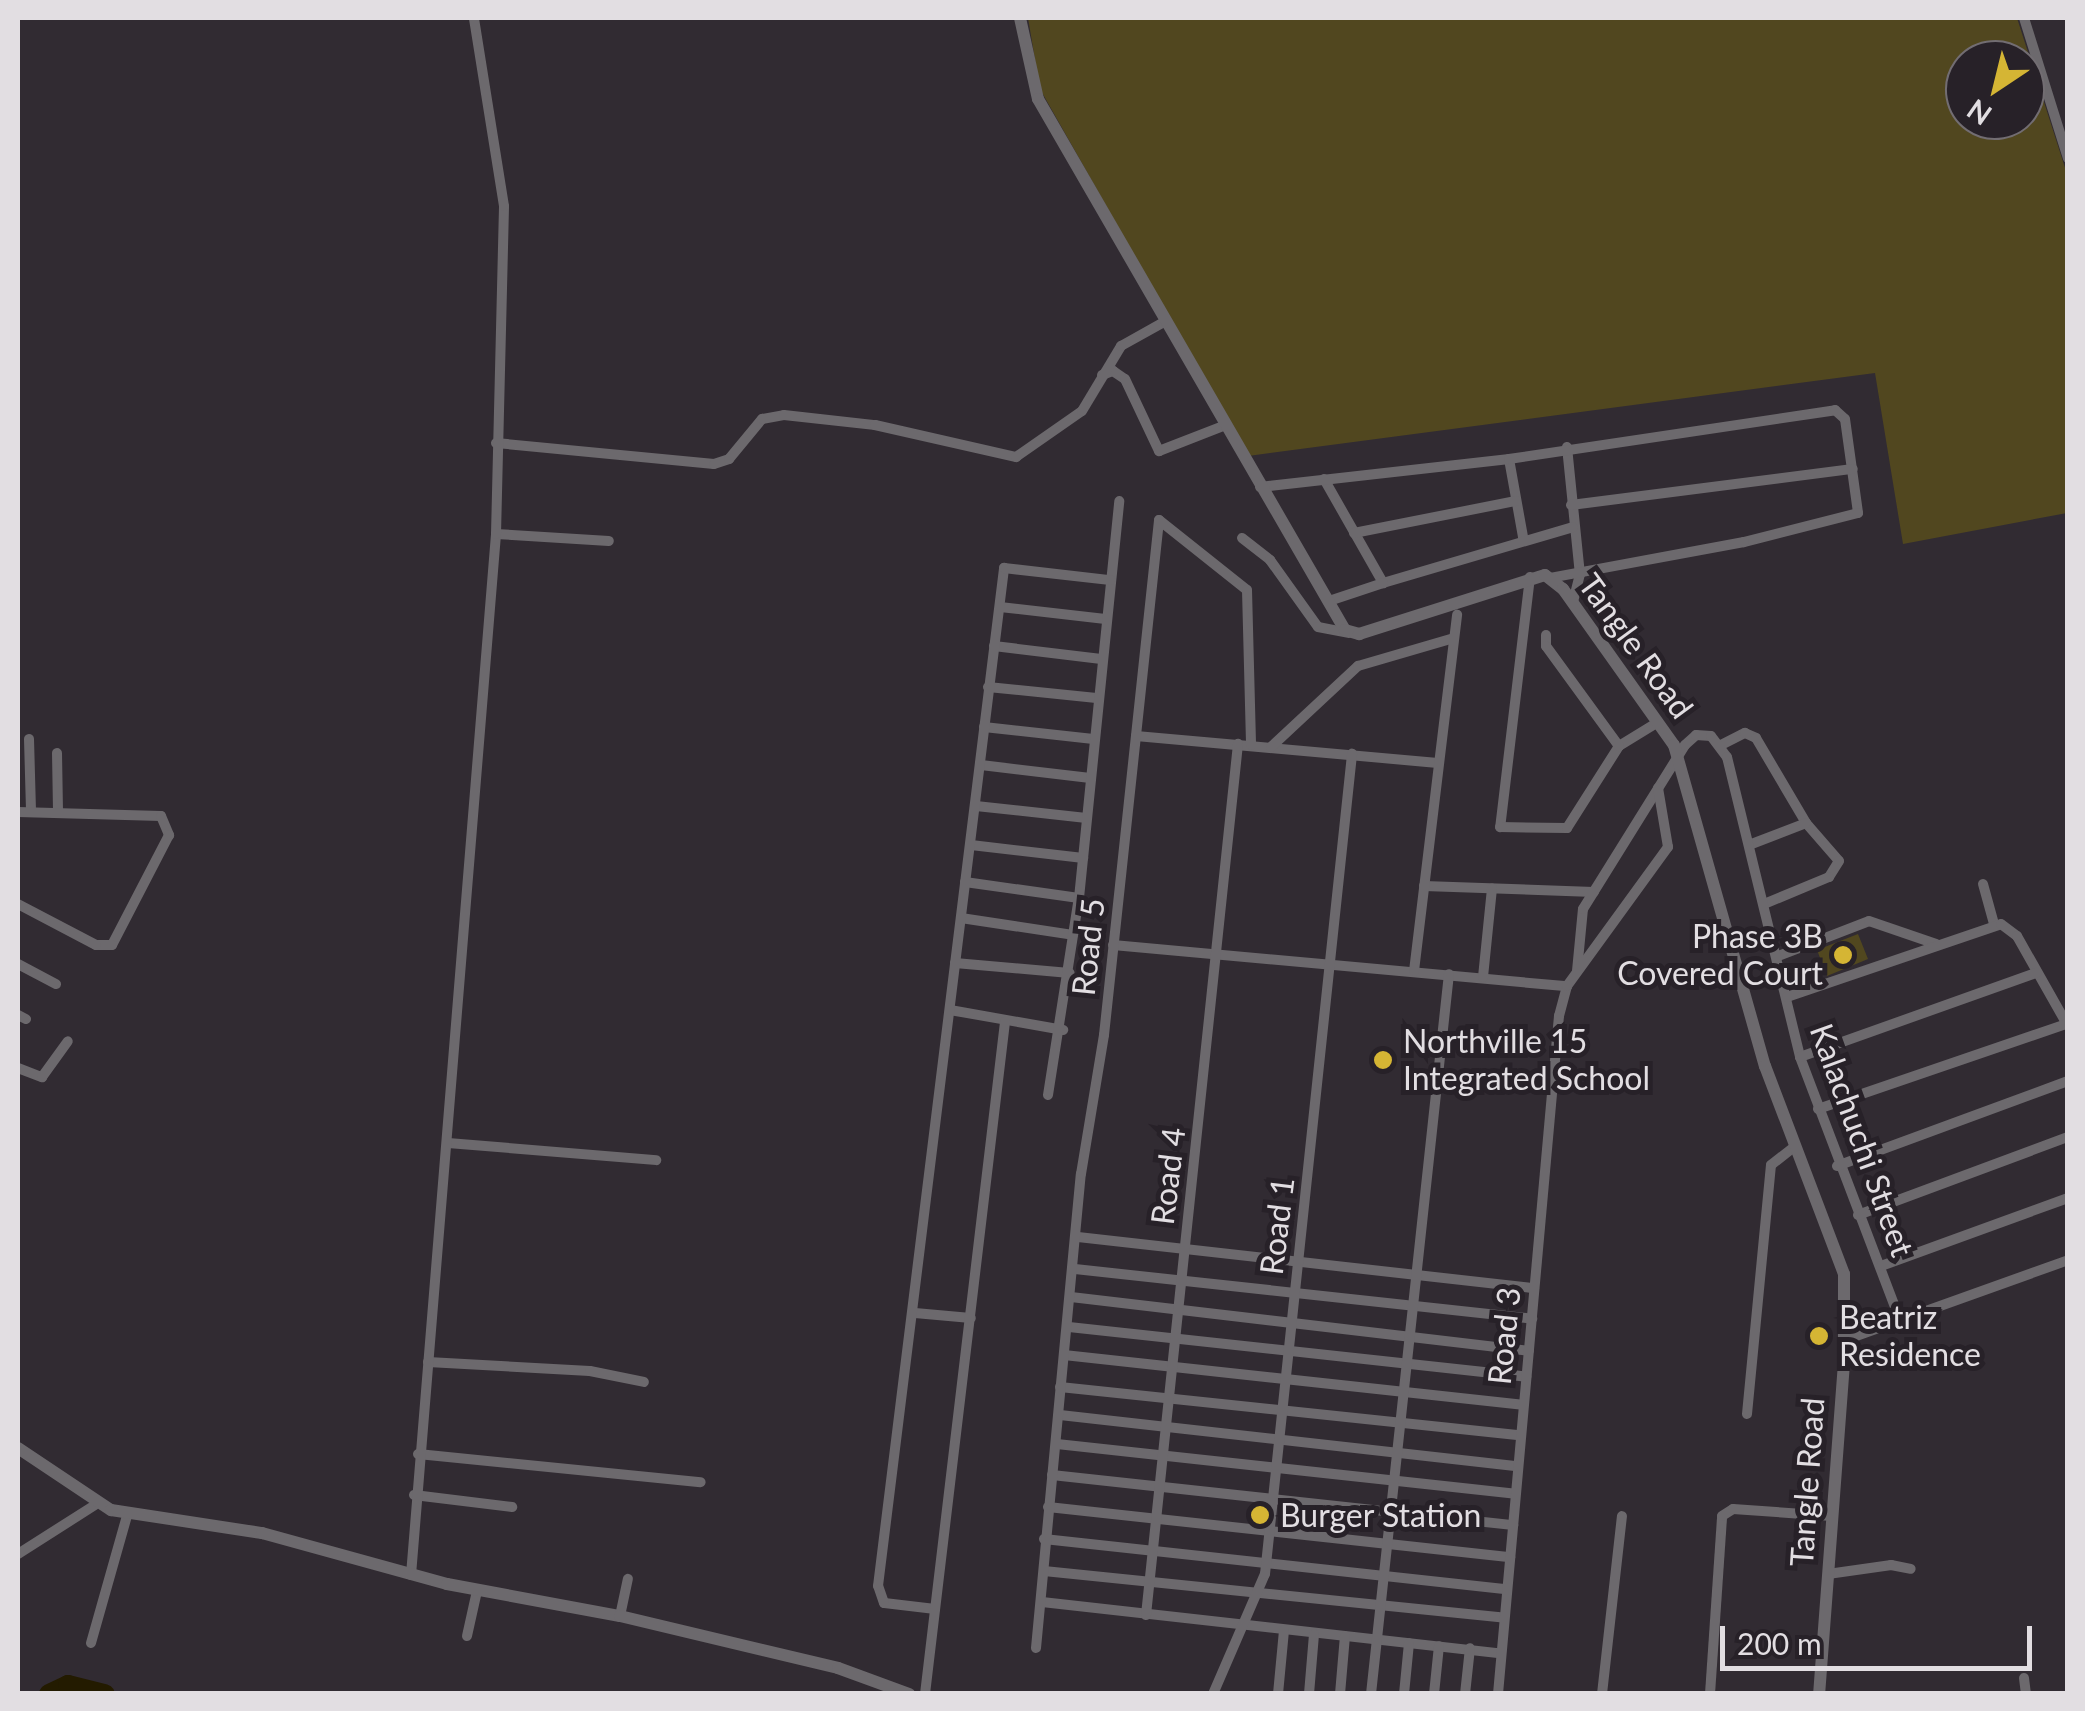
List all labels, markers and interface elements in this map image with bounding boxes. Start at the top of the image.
north arrow [1945,40,2045,140]
text: N [1960,93,1998,133]
street label: Tangle Road [1571,566,1701,726]
street label: Road 5 [1064,896,1112,998]
place label: Phase 3B Covered Court [1617,918,1823,993]
marker: Phase 3B Covered Court [1832,944,1854,966]
street label: Kalachuchi Street [1802,1018,1922,1262]
place label: Northville 15 Integrated School [1403,1023,1650,1098]
marker: Northville 15 Integrated School [1372,1049,1394,1071]
street label: Road 4 [1143,1125,1193,1227]
street label: Road 1 [1252,1175,1302,1277]
street label: Road 3 [1480,1285,1528,1387]
place label: Beatriz Residence [1839,1299,1981,1374]
marker: Beatriz Residence [1808,1325,1830,1347]
street label: Tangle Road [1782,1396,1832,1568]
place label: Burger Station [1280,1496,1482,1534]
marker: Burger Station [1249,1504,1271,1526]
scale bar [1725,1606,2038,1668]
text: 200 m [1737,1625,1822,1661]

